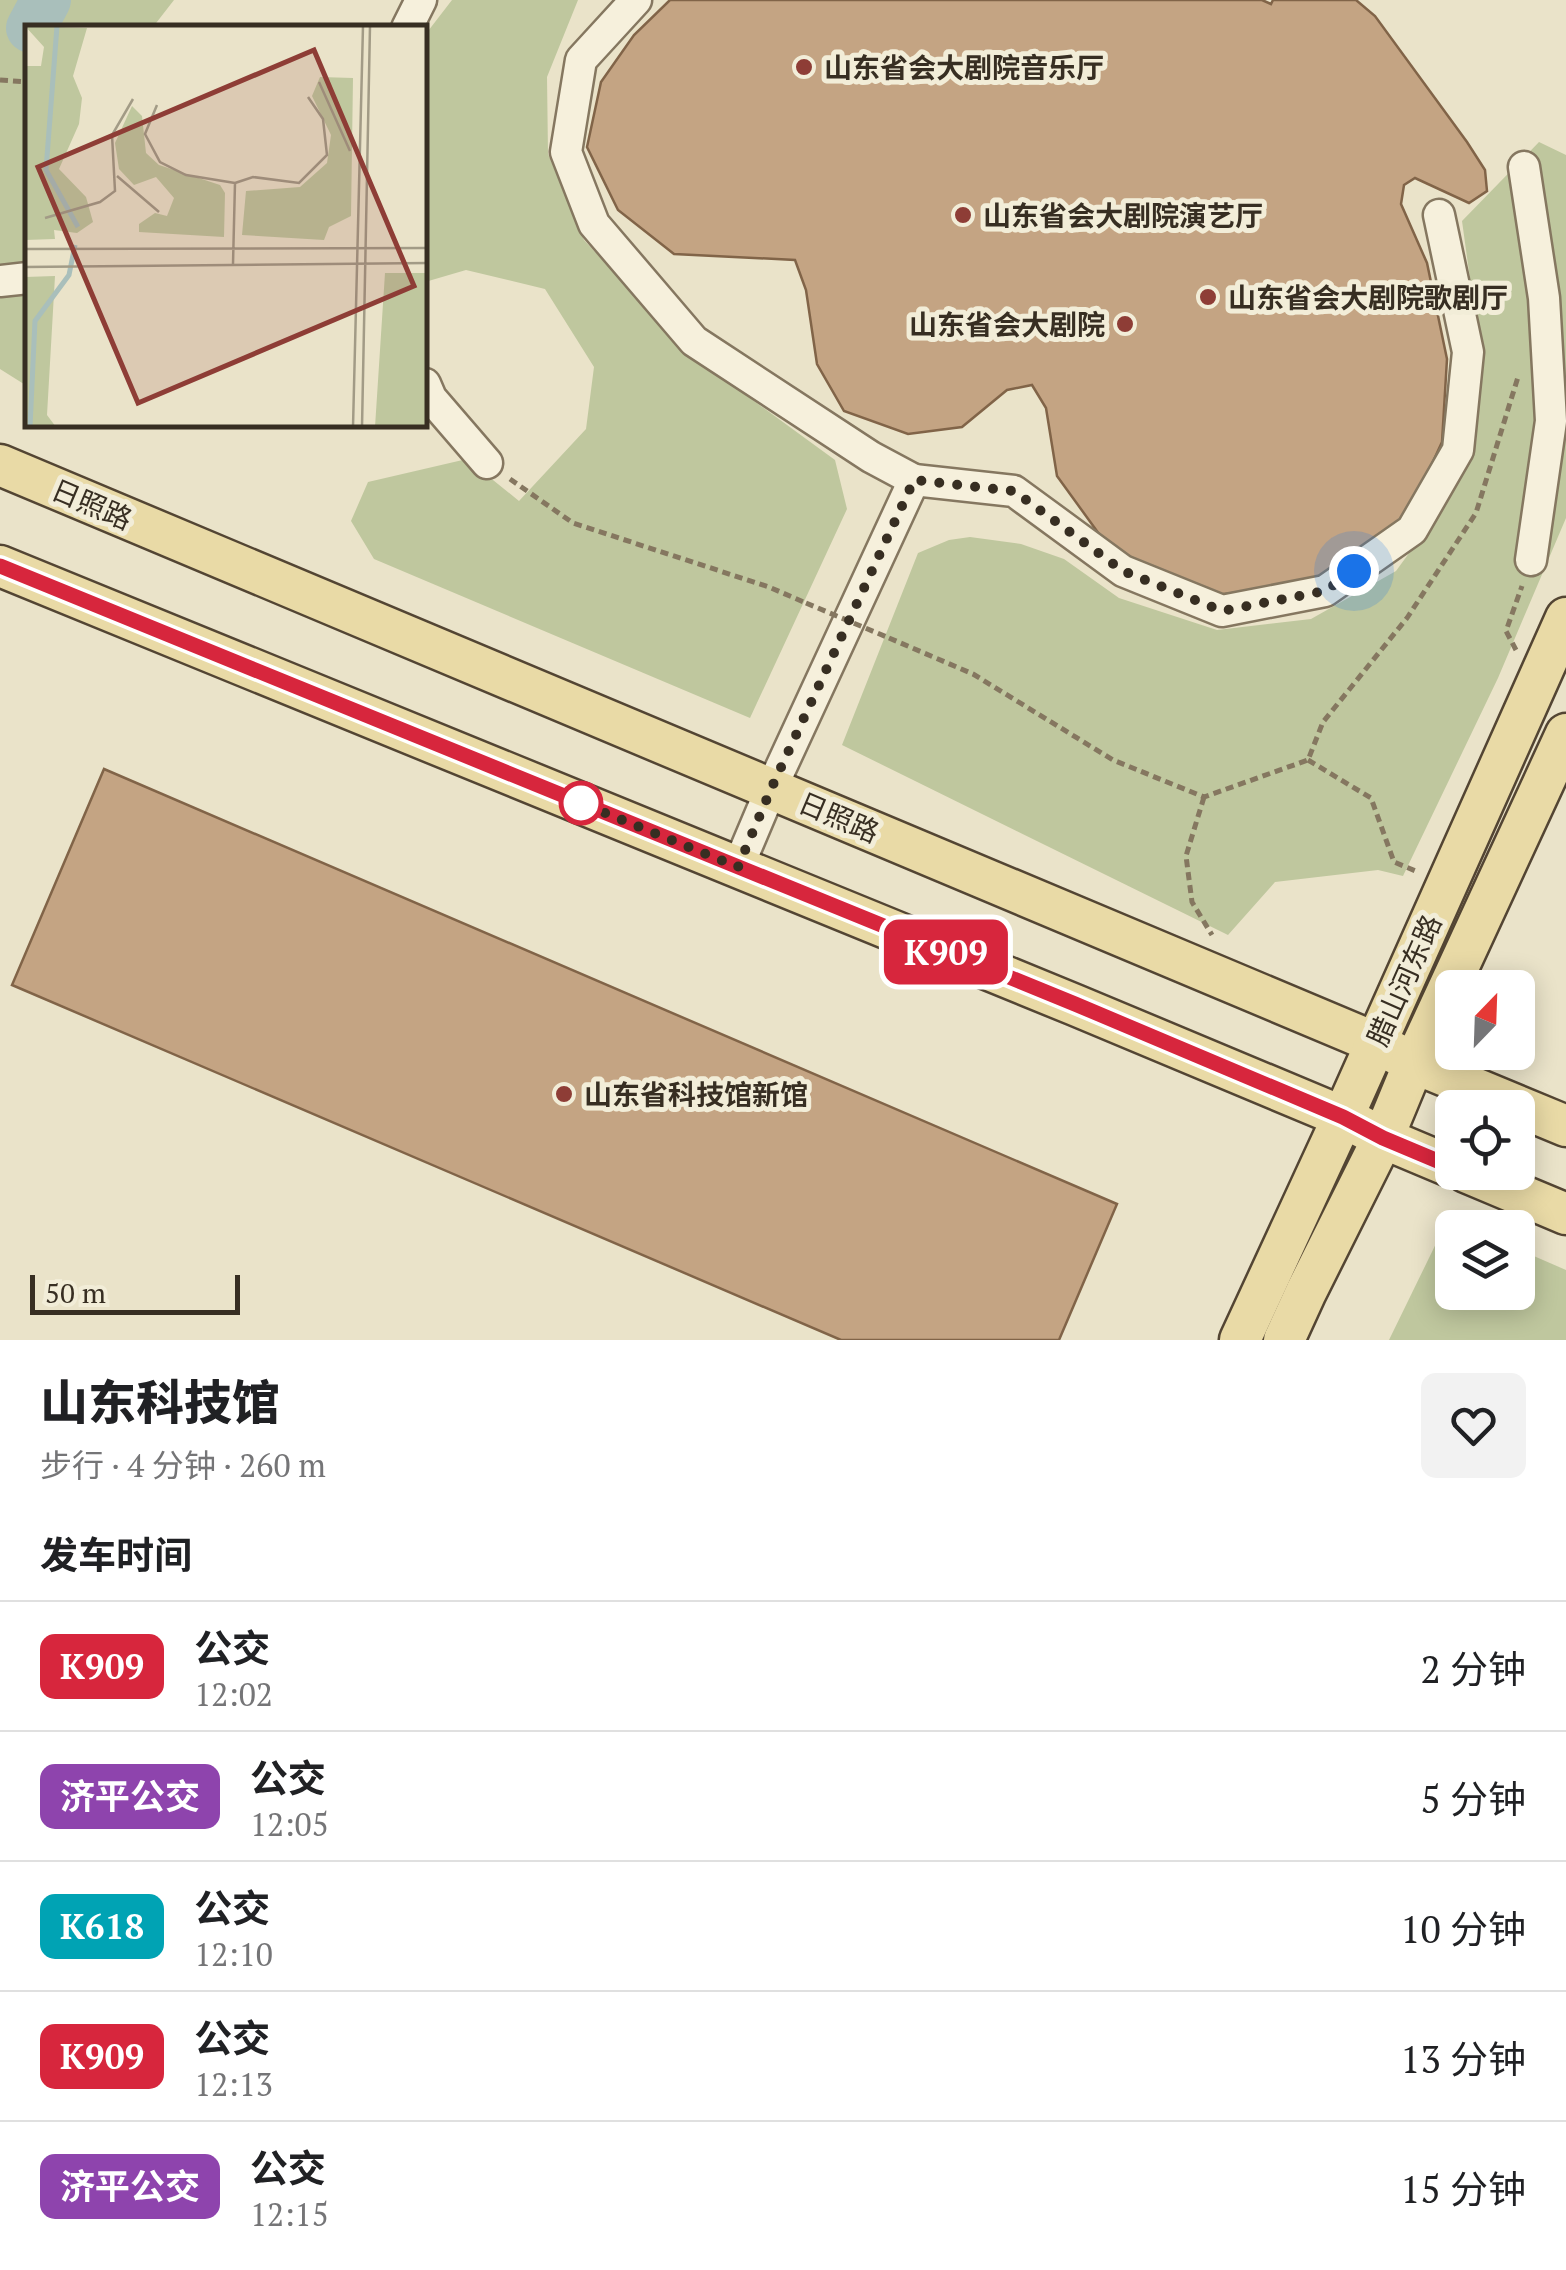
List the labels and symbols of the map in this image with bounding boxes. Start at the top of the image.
inset map [25,25,428,428]
place label: 山东省会大剧院音乐厅 [824,49,1104,86]
marker: 山东省会大剧院音乐厅 [793,56,815,78]
place label: 山东省会大剧院演艺厅 [983,197,1263,234]
marker: 山东省会大剧院演艺厅 [952,204,974,226]
place label: 山东省会大剧院歌剧厅 [1228,279,1508,316]
marker: 山东省会大剧院歌剧厅 [1197,286,1219,308]
place label: 山东省会大剧院 [909,306,1105,343]
marker: 山东省会大剧院 [1114,313,1136,335]
street label: 日照路 [46,471,138,537]
your location [1329,546,1379,596]
unlabelled marker [560,782,602,824]
street label: 日照路 [793,784,885,850]
street label: 腊山河东路 [1359,909,1449,1051]
line badge: K909 [876,920,1016,984]
north arrow [1435,970,1535,1070]
place label: 山东省科技馆新馆 [584,1076,808,1113]
marker: 山东省科技馆新馆 [553,1083,575,1105]
scale bar [30,1270,240,1314]

